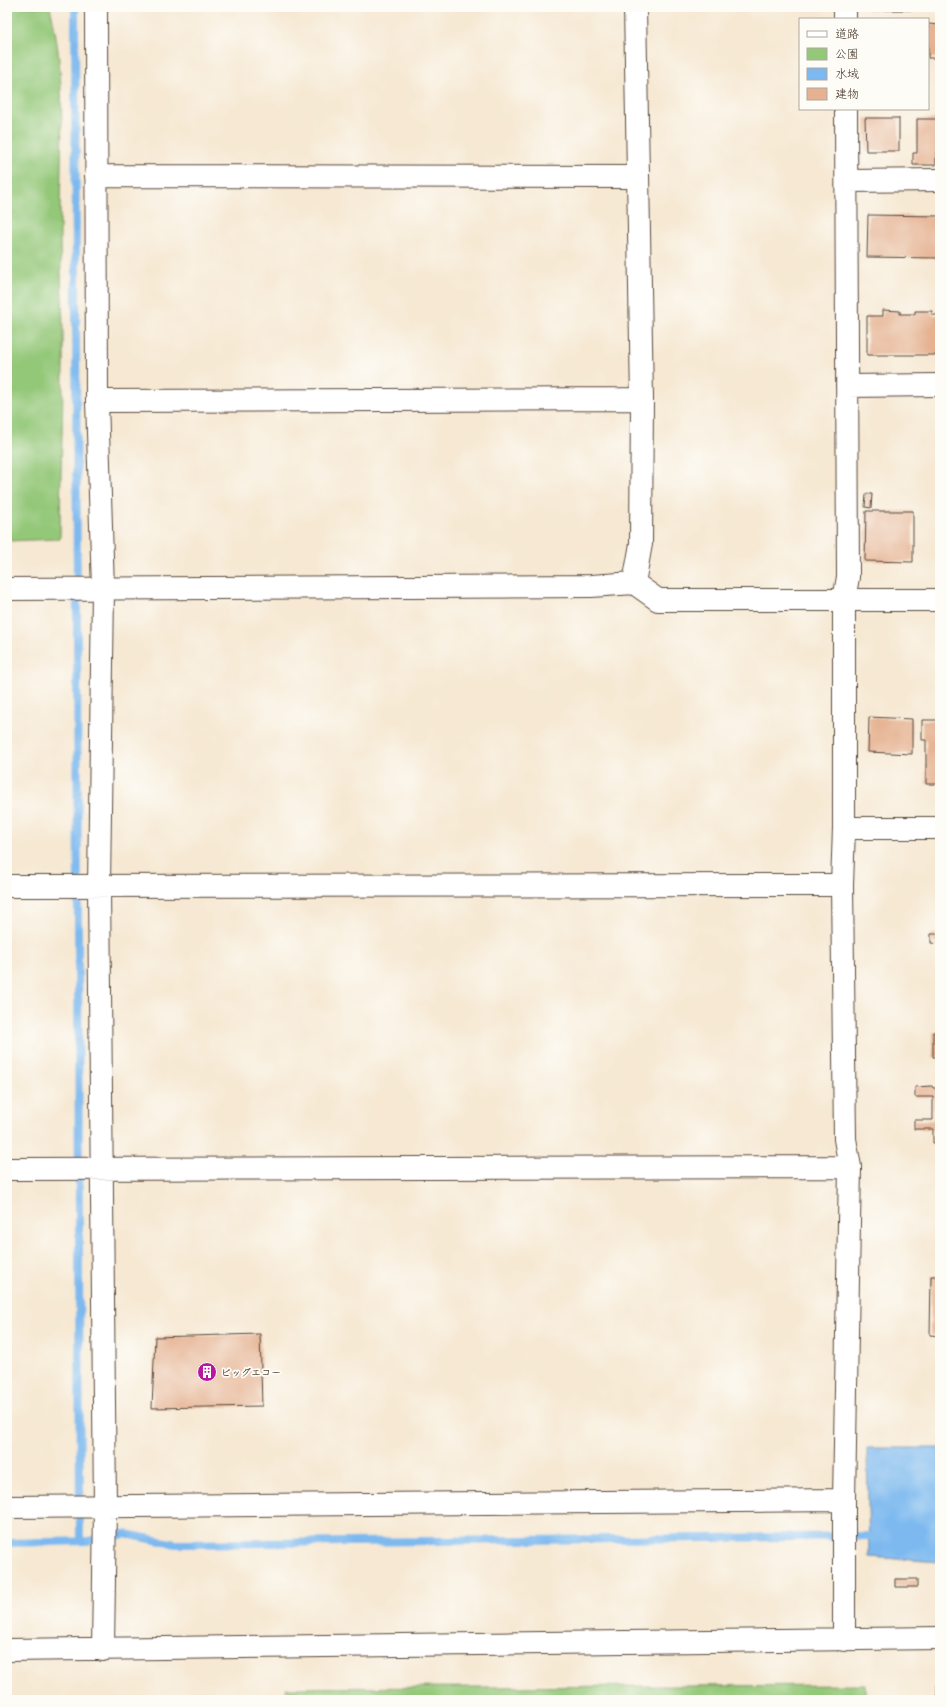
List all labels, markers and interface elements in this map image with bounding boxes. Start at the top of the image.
legend [799,18,929,110]
text: 道路 [835,27,859,42]
text: 公園 [835,47,859,62]
text: 水域 [835,67,859,82]
text: 建物 [835,87,859,102]
building icon: ビッグエコー [196,1361,218,1383]
place label: ビッグエコー [221,1367,281,1379]

